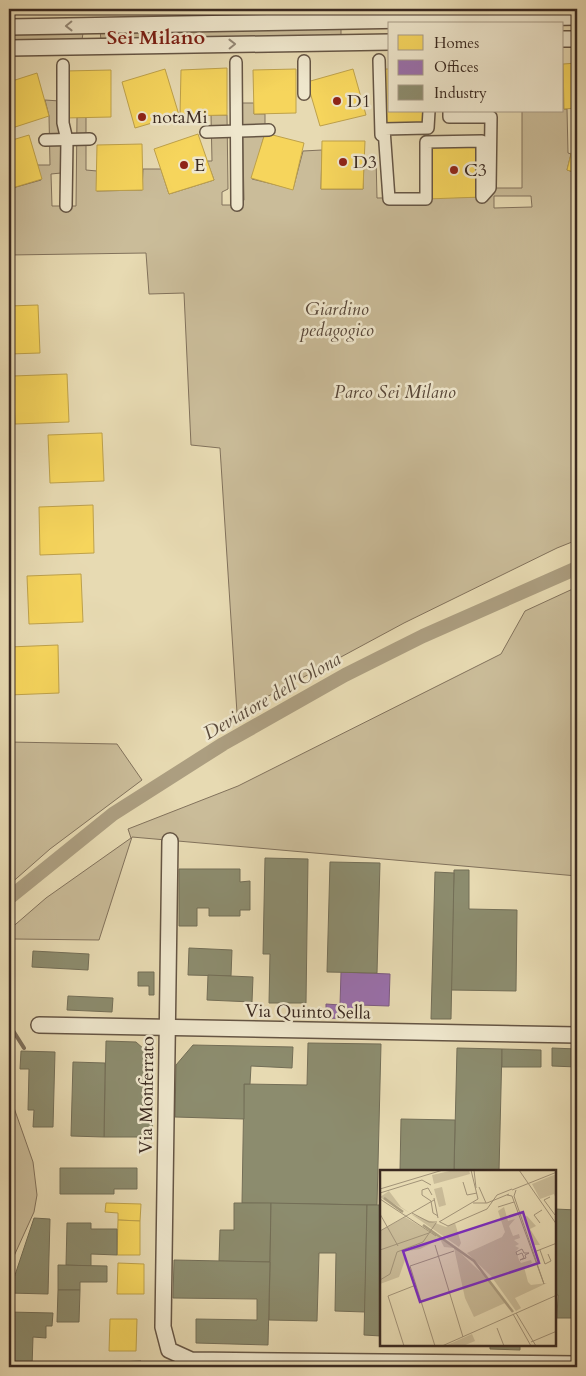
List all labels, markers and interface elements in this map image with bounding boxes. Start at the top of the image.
one-way arrow [65,21,72,31]
legend [388,22,564,112]
district label: Sei Milano [107,24,205,51]
text: Homes [434,33,479,53]
one-way arrow [229,39,237,49]
text: Offices [434,57,479,77]
text: Industry [434,83,487,103]
place label: D1 [347,89,371,114]
marker: D1 [331,95,343,107]
place label: notaMi [152,105,207,130]
marker: notaMi [136,111,148,123]
place label: D3 [353,150,377,175]
place label: E [194,153,205,178]
marker: D3 [337,156,349,168]
place label: C3 [464,158,487,183]
marker: E [178,159,190,171]
marker: C3 [448,164,460,176]
park label: Giardino pedagogico [298,297,374,343]
park label: Parco Sei Milano [334,380,456,405]
water label: Deviatore dell'Olona [198,646,346,746]
street label: Via Quinto Sella [245,998,371,1026]
street label: Via Monferrato [133,1036,161,1154]
inset map [380,1170,556,1346]

